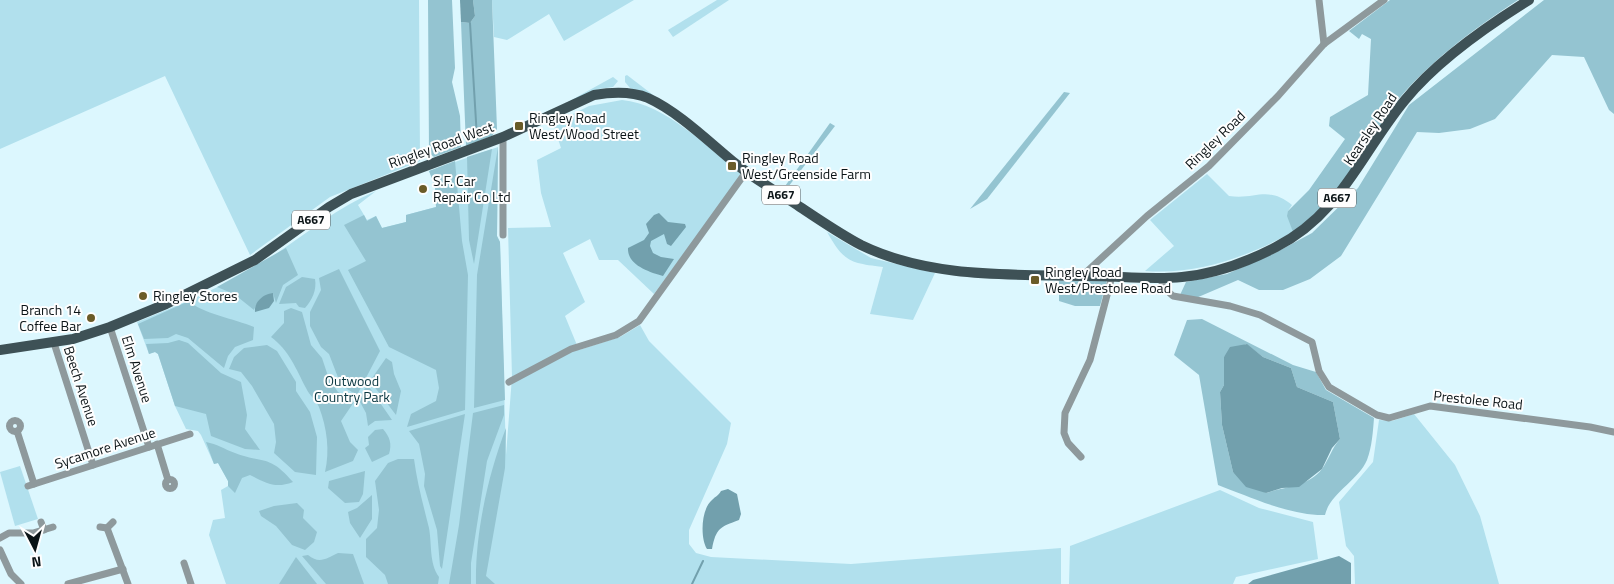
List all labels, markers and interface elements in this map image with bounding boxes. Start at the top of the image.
street label: Kearsley Road [1338,88,1402,169]
street label: Ringley Road [1180,105,1250,174]
place label: Ringley Road West/Wood Street [529,107,639,144]
street label: Ringley Road West [385,116,496,173]
marker: Ringley Road West/Wood Street [513,120,525,132]
place label: Ringley Road West/Greenside Farm [742,147,871,184]
marker: Ringley Road West/Greenside Farm [726,160,738,172]
place label: S.F. Car Repair Co Ltd [433,170,511,207]
marker: S.F. Car Repair Co Ltd [417,183,429,195]
road number: A667 [762,186,800,204]
road number: A667 [1318,188,1356,208]
road number: A667 [292,210,330,230]
place label: Ringley Road West/Prestolee Road [1045,261,1171,298]
marker: Ringley Road West/Prestolee Road [1029,274,1041,286]
place label: Ringley Stores [153,285,237,306]
marker: Ringley Stores [137,290,149,302]
place label: Branch 14 Coffee Bar [19,299,81,336]
marker: Branch 14 Coffee Bar [85,312,97,324]
street label: Elm Avenue [117,333,158,405]
street label: Beech Avenue [59,343,104,429]
park label: Outwood Country Park [314,370,390,407]
street label: Prestolee Road [1432,384,1524,415]
street label: Sycamore Avenue [52,421,158,474]
north arrow [10,524,60,574]
text: N [30,551,42,573]

